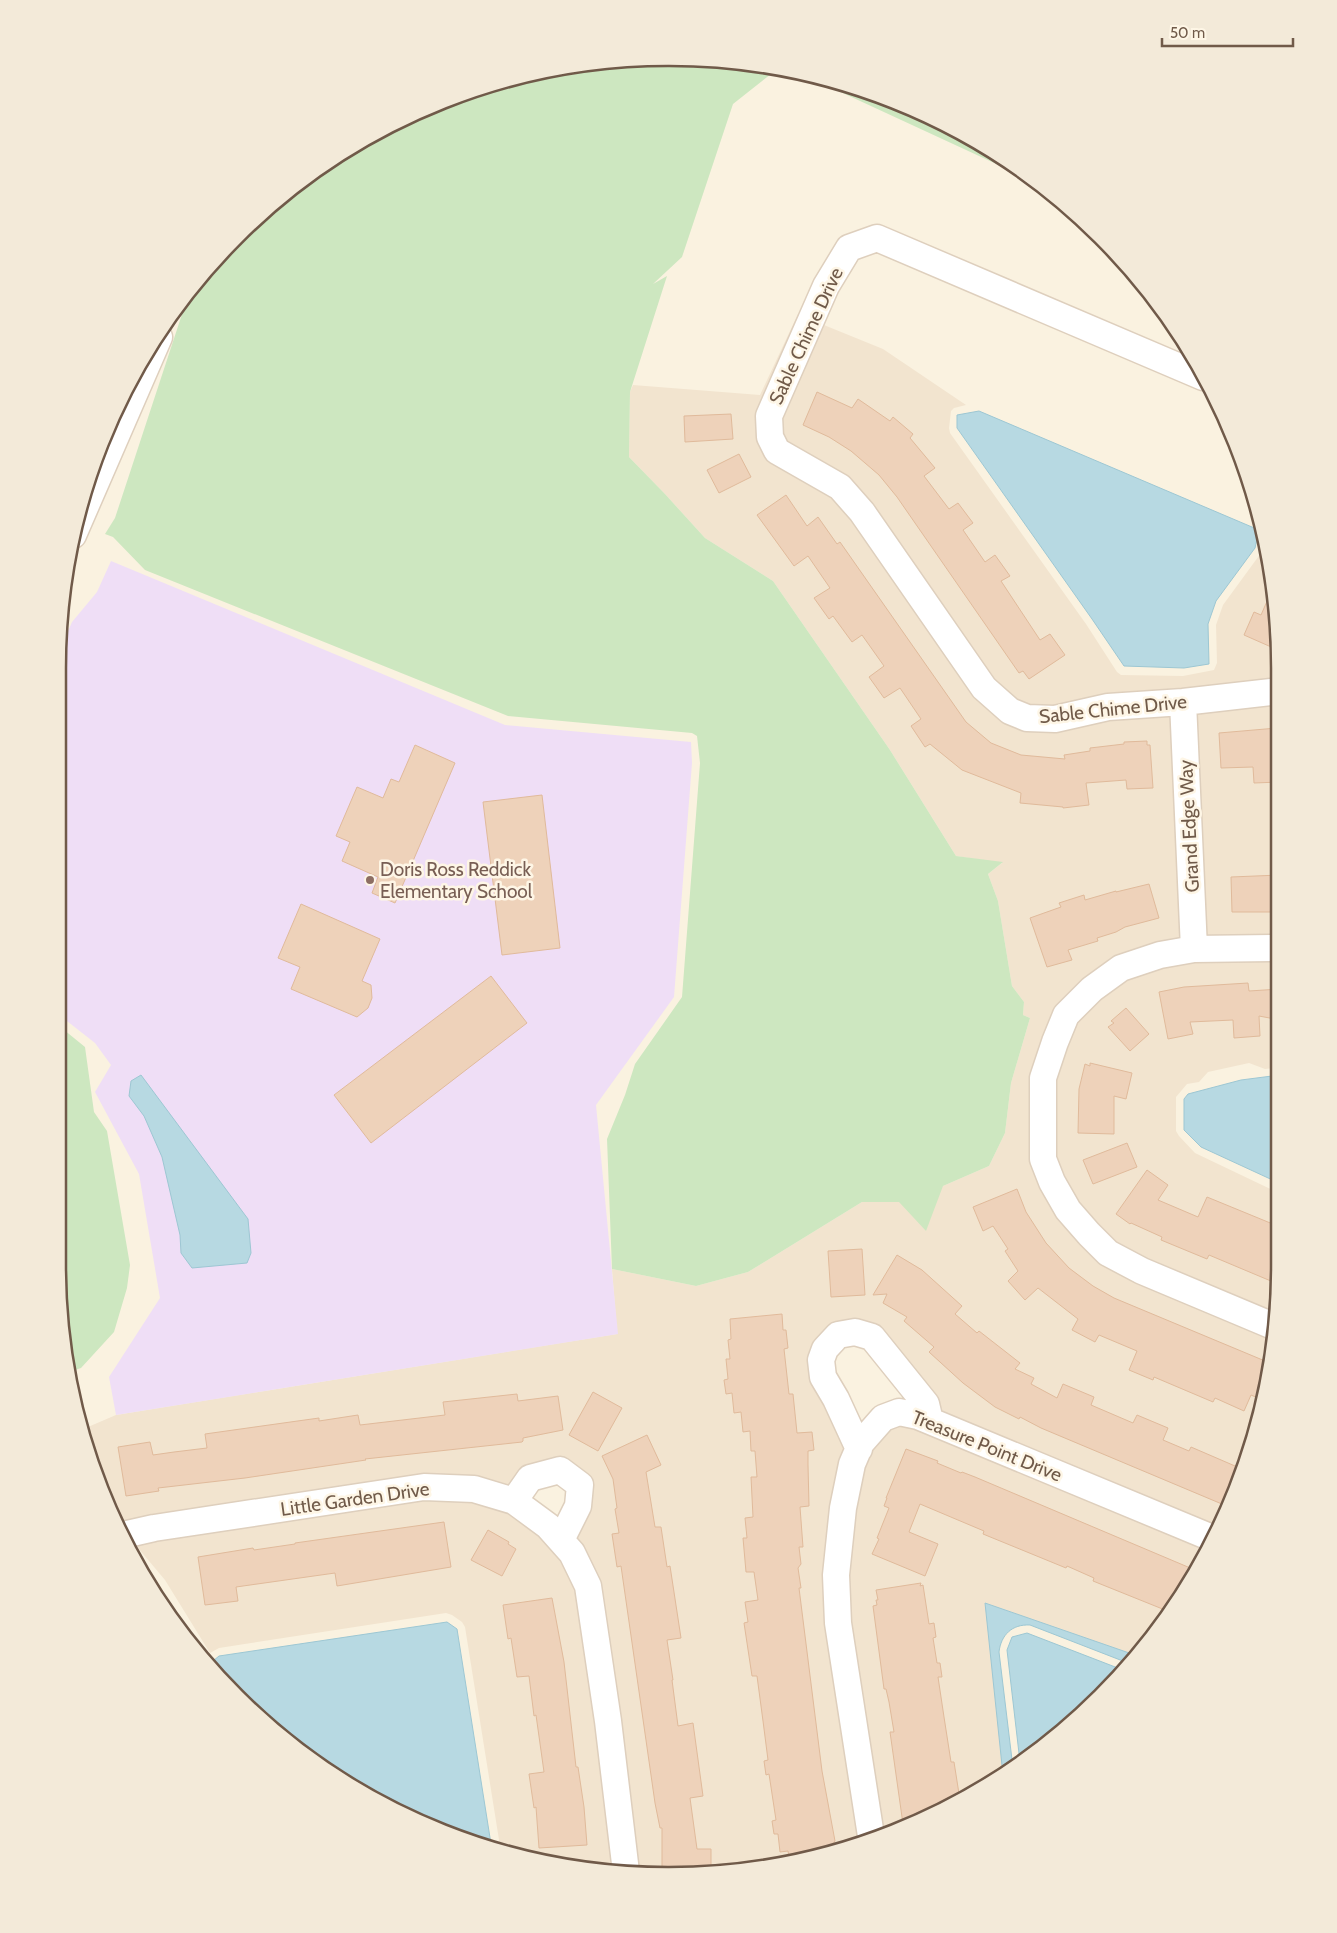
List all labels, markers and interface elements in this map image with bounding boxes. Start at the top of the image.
scale bar [1162,15,1293,47]
text: 50 m [1170,24,1205,42]
street label: Sable Chime Drive [764,264,848,408]
street label: Sable Chime Drive [1038,690,1188,728]
street label: Grand Edge Way [1174,759,1204,893]
place label: Doris Ross Reddick Elementary School [380,858,533,903]
marker: Doris Ross Reddick Elementary School [364,874,376,886]
street label: Treasure Point Drive [909,1405,1066,1487]
street label: Little Garden Drive [279,1477,431,1521]

